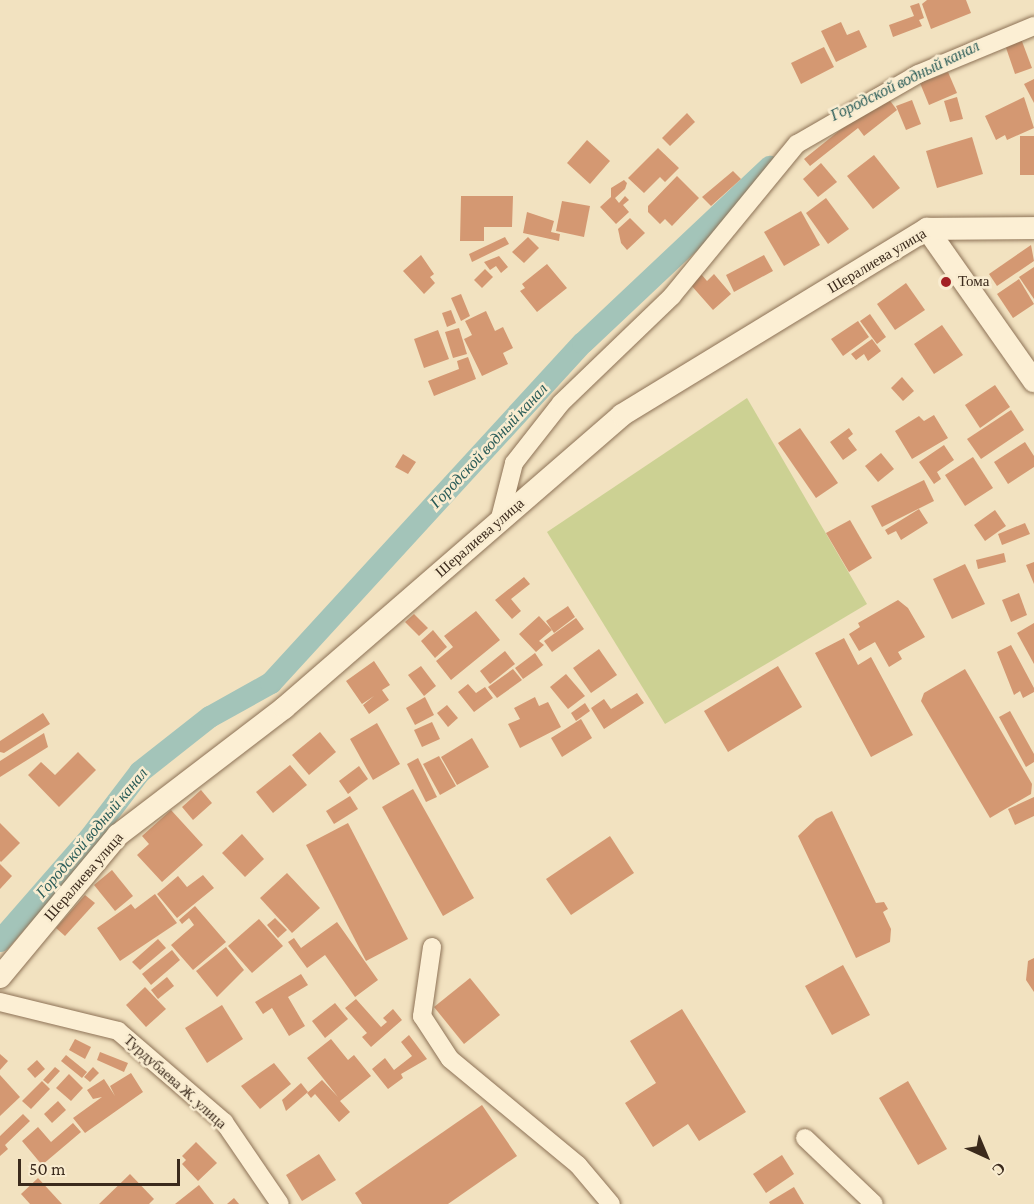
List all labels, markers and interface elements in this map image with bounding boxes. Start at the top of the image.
water label: Городской водный канал [827,37,983,125]
street label: Шералиева улица [825,225,929,297]
place label: Тома [958,273,989,291]
marker: Тома [939,275,953,289]
water label: Городской водный канал [426,380,552,512]
street label: Шералиева улица [432,495,528,581]
water label: Городской водный канал [32,764,152,902]
street label: Шералиева улица [41,829,127,925]
street label: Турдубаева Ж. улица [120,1031,230,1133]
north arrow [956,1126,1016,1186]
scale bar [21,1147,183,1185]
text: 50 m [29,1159,66,1179]
text: С [989,1159,1009,1179]

